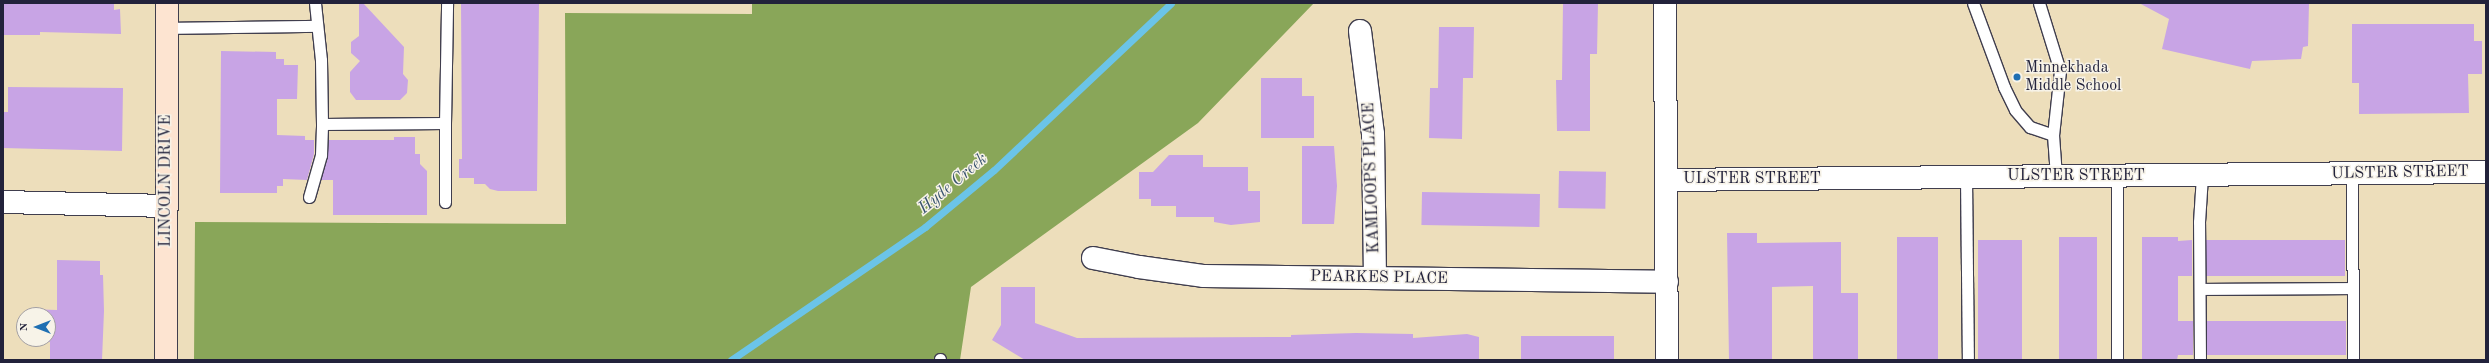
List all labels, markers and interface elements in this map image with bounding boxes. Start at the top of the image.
place label: Minnekhada Middle School [2025,58,2121,96]
marker: Minnekhada Middle School [2012,72,2022,82]
street label: KAMLOOPS PLACE [1360,102,1384,254]
street label: LINCOLN DRIVE [156,115,176,247]
water label: Hyde Creek [914,149,992,219]
street label: ULSTER STREET [2331,162,2469,184]
street label: ULSTER STREET [2007,166,2145,186]
street label: ULSTER STREET [1683,169,1821,189]
street label: PEARKES PLACE [1310,267,1448,289]
north arrow [16,307,56,347]
text: N [19,323,30,331]

